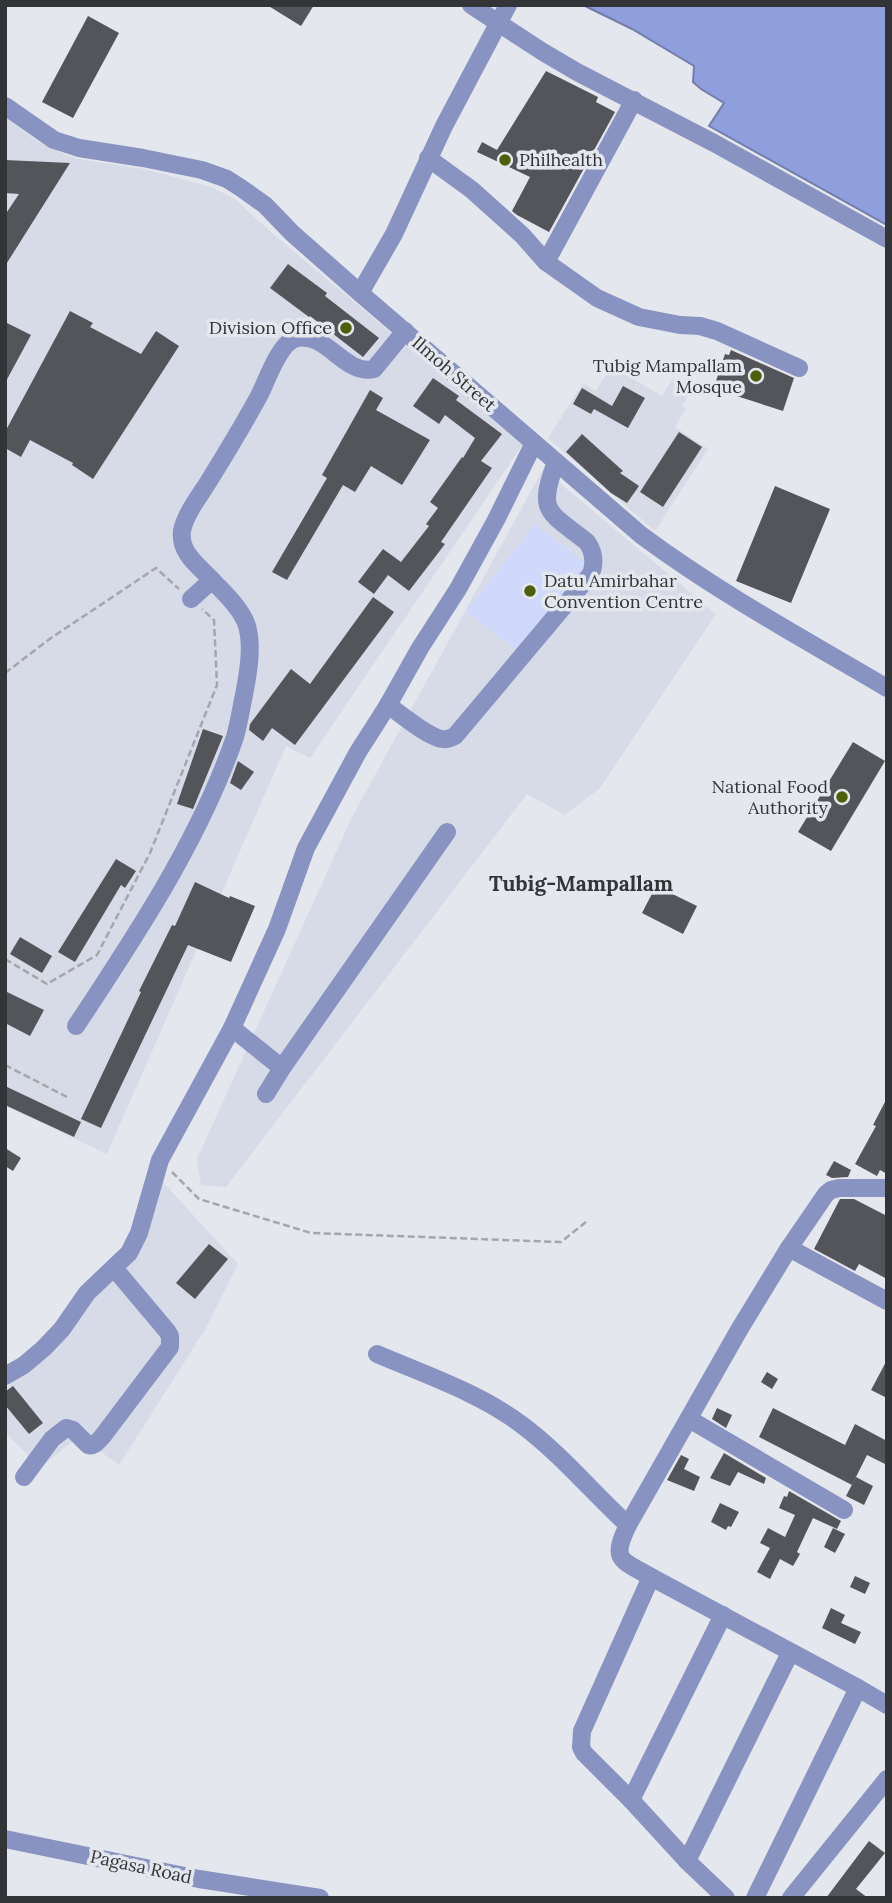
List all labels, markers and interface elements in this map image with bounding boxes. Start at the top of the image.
place label: Philhealth [519,148,603,171]
marker: Philhealth [497,152,513,168]
place label: Division Office [209,316,332,339]
marker: Division Office [338,320,354,336]
street label: Ilmoh Street [408,331,501,416]
place label: Tubig Mampallam Mosque [593,354,742,398]
marker: Tubig Mampallam Mosque [748,368,764,384]
place label: Datu Amirbahar Convention Centre [544,569,703,613]
marker: Datu Amirbahar Convention Centre [522,583,538,599]
place label: National Food Authority [711,775,828,819]
marker: National Food Authority [834,789,850,805]
district label: Tubig-Mampallam [489,870,673,897]
street label: Pagasa Road [88,1845,194,1889]

